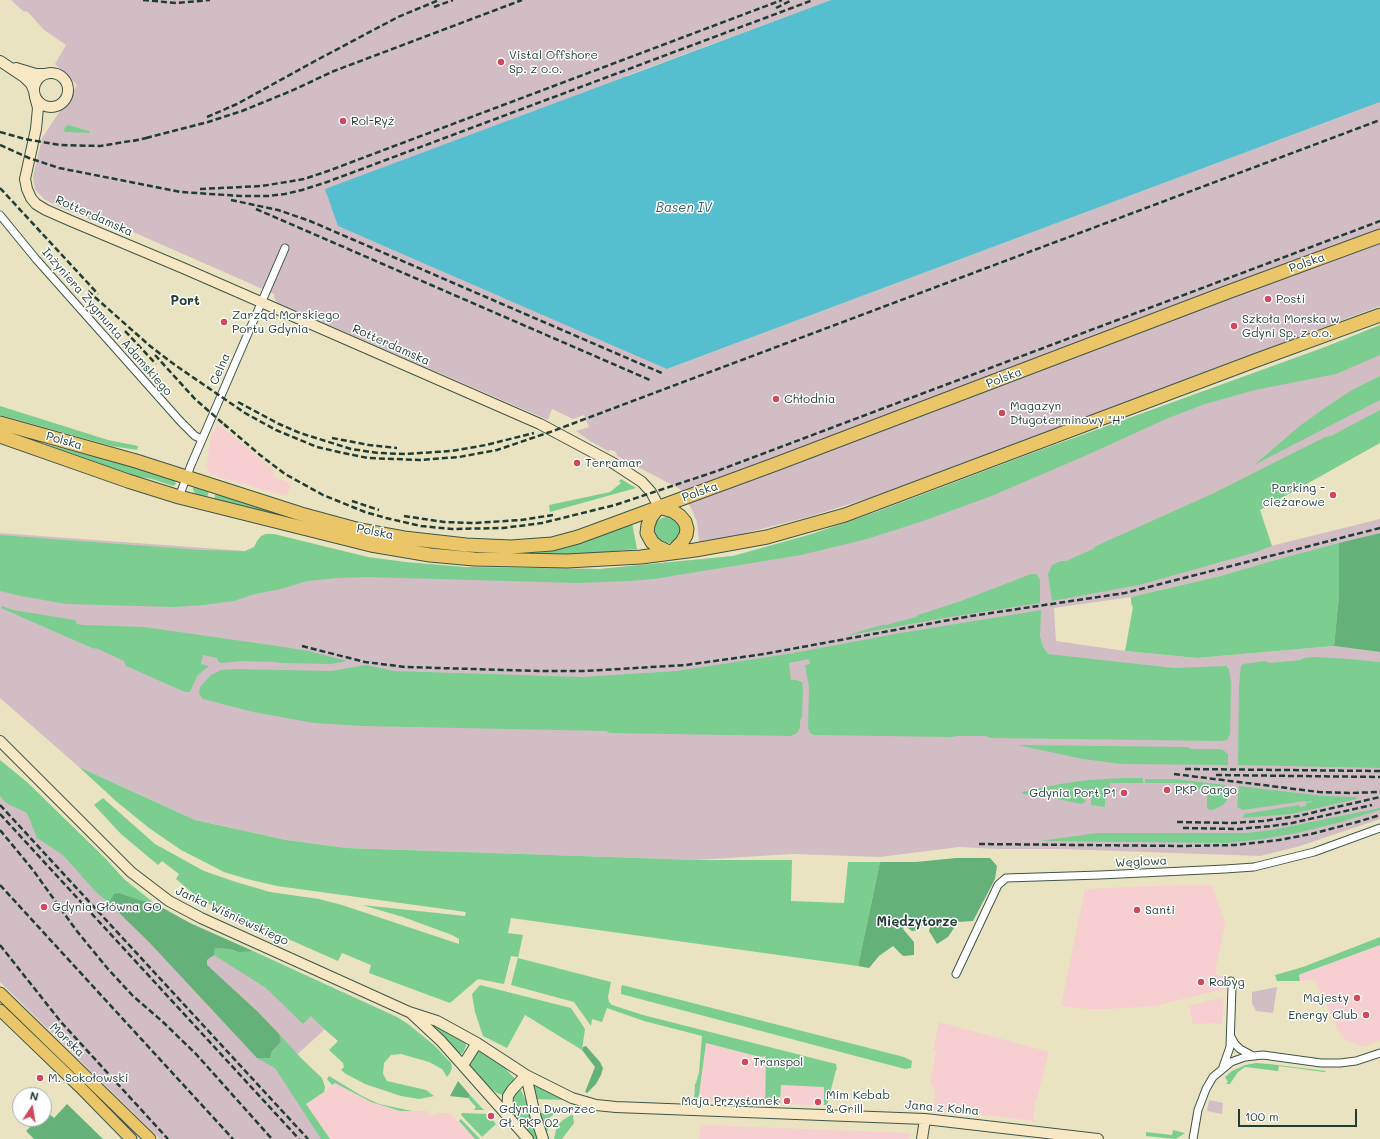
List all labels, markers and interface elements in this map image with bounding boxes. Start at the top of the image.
place label: Vistal Offshore Sp. z o.o. [509,48,598,76]
marker: Vistal Offshore Sp. z o.o. [496,57,506,67]
place label: Rol-Ryż [351,114,395,128]
marker: Rol-Ryż [338,116,348,126]
street label: Rotterdamska [53,193,135,239]
water label: Basen IV [656,200,712,216]
street label: Inżyniera Zygmunta Adamskiego [39,245,175,399]
street label: Polska [1287,250,1327,276]
place label: Posti [1276,292,1305,306]
district label: Port [170,293,200,309]
marker: Posti [1263,294,1273,304]
place label: Zarząd Morskiego Portu Gdynia [232,308,339,336]
place label: Szkoła Morska w Gdyni Sp. z o.o. [1242,312,1339,340]
marker: Zarząd Morskiego Portu Gdynia [219,317,229,327]
marker: Szkoła Morska w Gdyni Sp. z o.o. [1229,321,1239,331]
street label: Rotterdamska [350,322,432,368]
street label: Celna [207,351,233,387]
street label: Polska [984,365,1024,391]
place label: Chłodnia [784,392,836,406]
marker: Chłodnia [771,394,781,404]
place label: Magazyn Długoterminowy "H" [1010,399,1125,427]
marker: Magazyn Długoterminowy "H" [997,408,1007,418]
street label: Polska [44,429,84,453]
place label: Terramar [585,456,642,470]
marker: Terramar [572,458,582,468]
street label: Polska [680,479,720,505]
place label: Parking - ciężarowe [1263,481,1325,509]
marker: Parking - ciężarowe [1328,490,1338,500]
street label: Polska [355,521,395,543]
place label: PKP Cargo [1175,783,1237,797]
marker: PKP Cargo [1162,785,1172,795]
place label: Gdynia Port P1 [1029,786,1116,800]
marker: Gdynia Port P1 [1119,788,1129,798]
street label: Węglowa [1115,853,1167,871]
street label: Janka Wiśniewskiego [173,884,291,948]
place label: Gdynia Główna GO [52,900,162,914]
marker: Gdynia Główna GO [39,902,49,912]
place label: Santi [1145,903,1175,917]
marker: Santi [1132,905,1142,915]
district label: Międzytorze [877,914,957,930]
place label: Robyg [1209,975,1245,989]
marker: Robyg [1196,977,1206,987]
place label: Majesty [1303,991,1349,1005]
marker: Majesty [1352,993,1362,1003]
place label: Energy Club [1288,1008,1358,1022]
marker: Energy Club [1361,1010,1371,1020]
street label: Morska [47,1020,87,1060]
place label: Transpol [753,1055,803,1069]
marker: Transpol [740,1057,750,1067]
place label: M. Sokołowski [48,1071,128,1085]
marker: M. Sokołowski [35,1073,45,1083]
north arrow [12,1087,52,1127]
text: N [29,1088,40,1104]
place label: Mim Kebab & Grill [826,1088,890,1116]
place label: Maja Przystanek [681,1094,779,1108]
marker: Maja Przystanek [782,1096,792,1106]
marker: Mim Kebab & Grill [813,1097,823,1107]
street label: Jana z Kolna [904,1098,980,1118]
scale bar [1240,1101,1359,1127]
place label: Gdynia Dworzec Gł. PKP 02 [499,1102,595,1130]
text: 100 m [1245,1108,1279,1124]
marker: Gdynia Dworzec Gł. PKP 02 [486,1111,496,1121]

